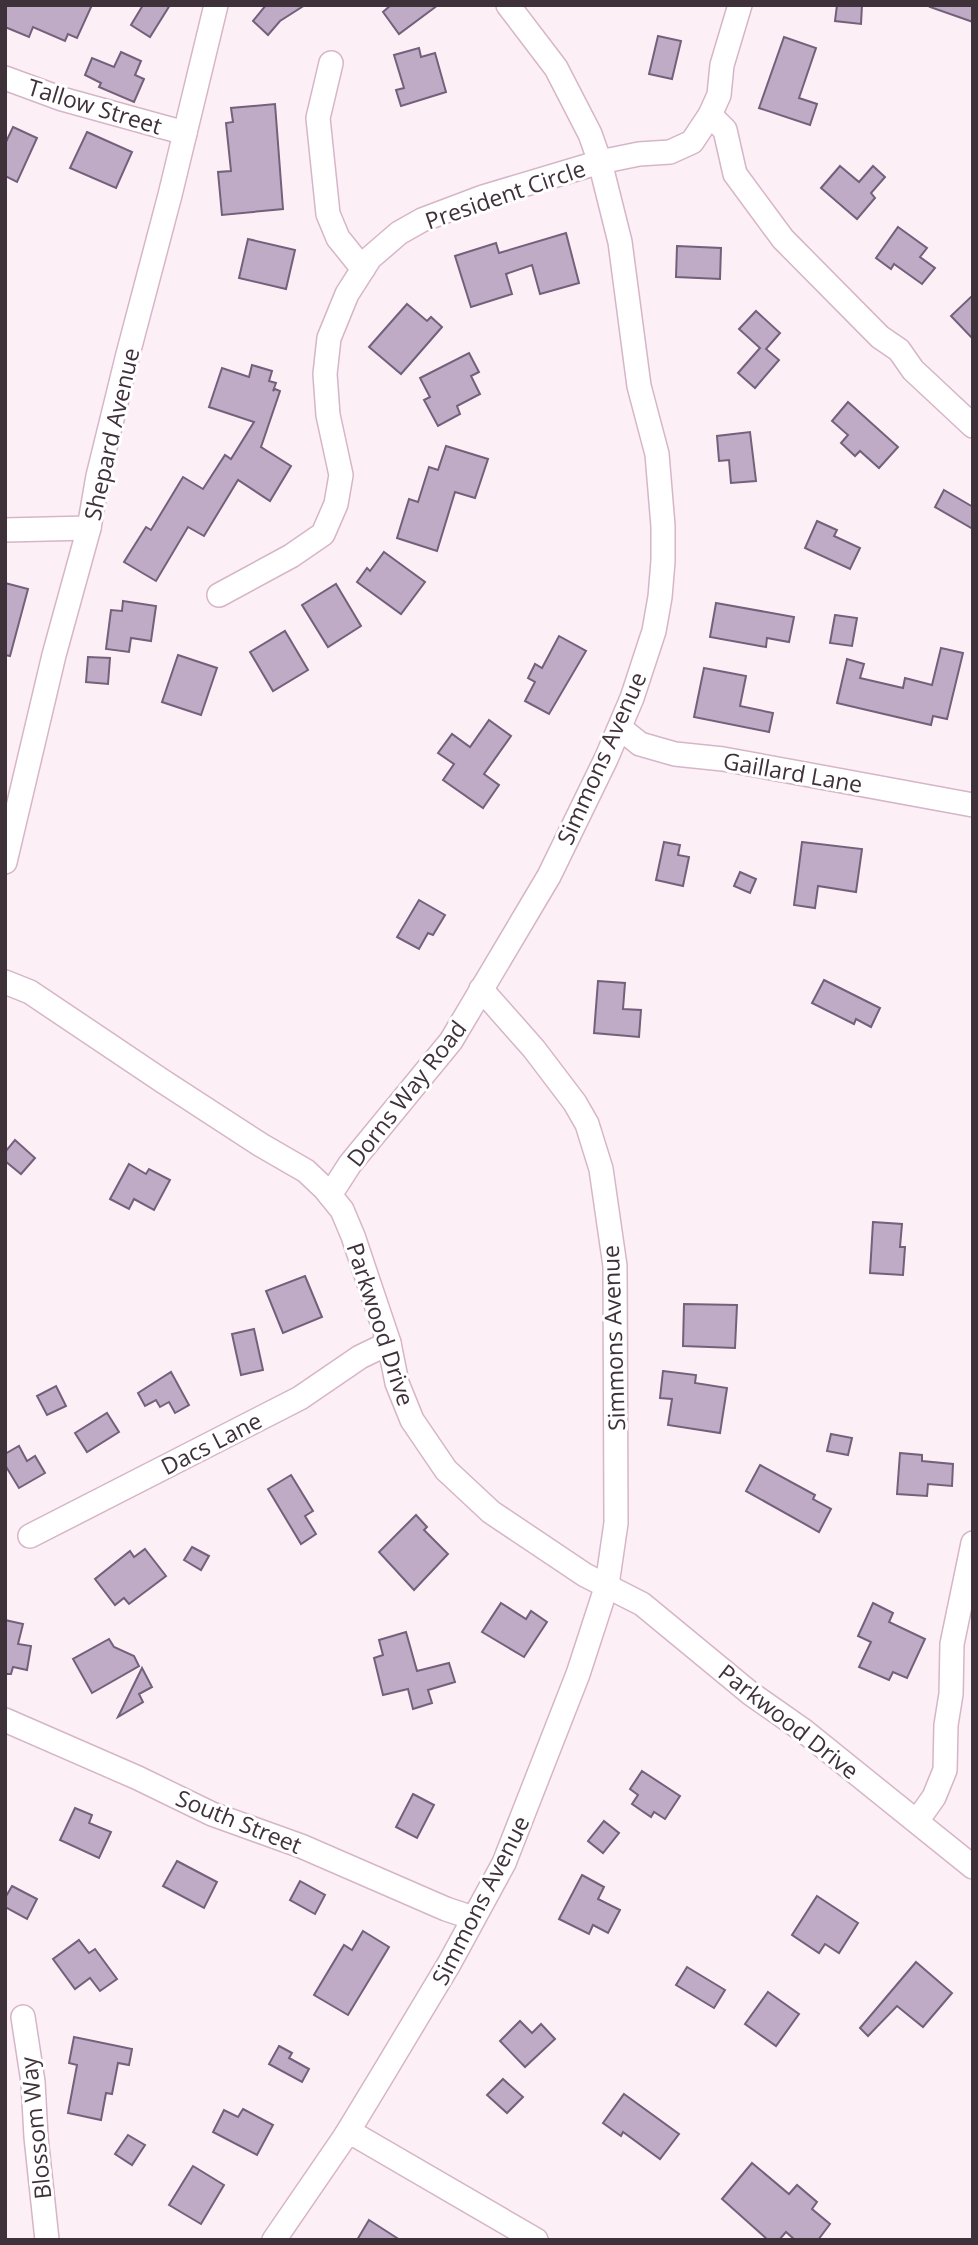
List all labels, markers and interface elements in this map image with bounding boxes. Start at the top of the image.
street label: Tallow Street [24,70,166,142]
street label: President Circle [421,152,589,236]
street label: Shepard Avenue [76,345,146,523]
street label: Simmons Avenue [549,667,653,849]
street label: Gaillard Lane [721,744,865,800]
street label: Dorns Way Road [339,1013,473,1173]
street label: Parkwood Drive [340,1238,422,1410]
street label: Simmons Avenue [594,1245,632,1431]
street label: Dacs Lane [155,1404,267,1482]
street label: Parkwood Drive [712,1656,866,1786]
street label: South Street [171,1781,307,1861]
street label: Simmons Avenue [424,1810,536,1990]
street label: Blossom Way [12,2055,58,2201]

